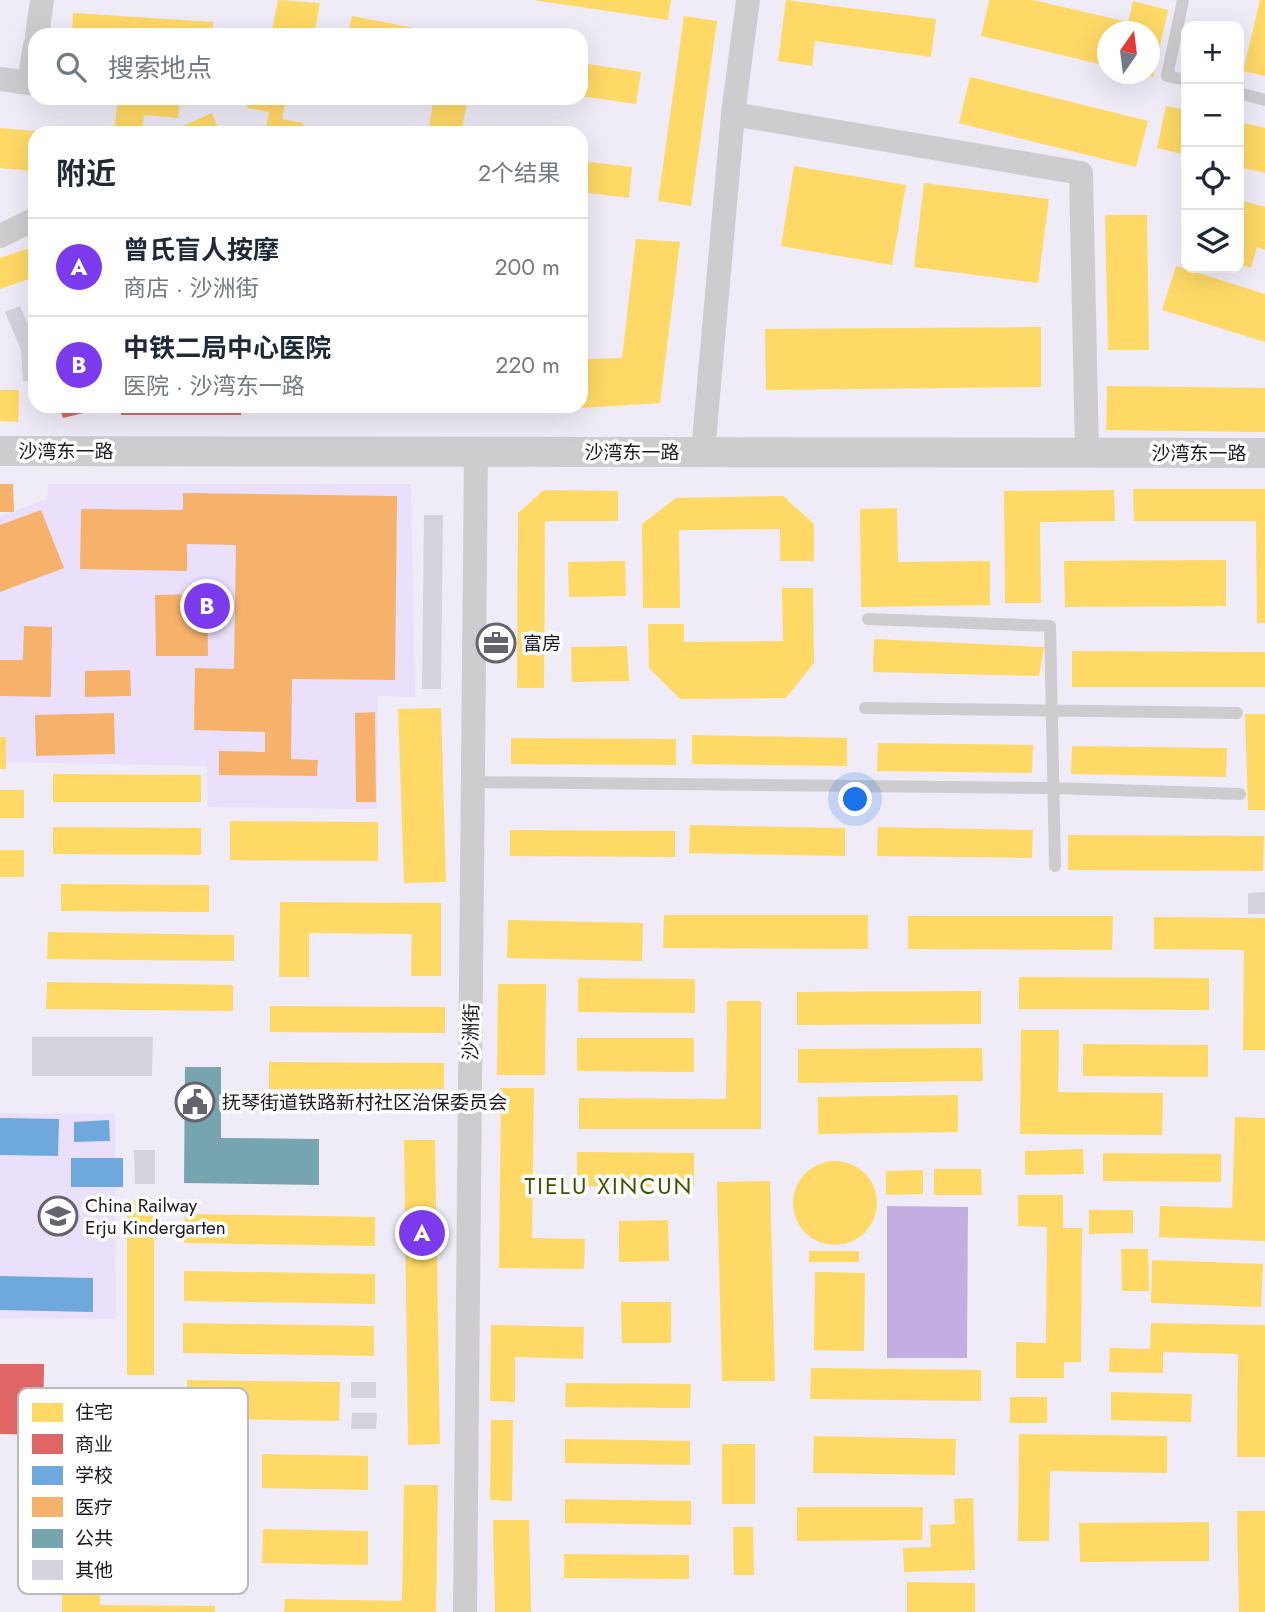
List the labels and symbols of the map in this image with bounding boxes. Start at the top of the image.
north arrow [1097,21,1160,84]
street label: 沙湾东一路 [18,438,114,465]
street label: 沙湾东一路 [584,439,680,466]
street label: 沙湾东一路 [1151,440,1247,467]
pin: B [184,580,230,632]
office icon: 富房 [475,622,517,664]
place label: 富房 [523,630,561,657]
your location [838,782,872,816]
street label: 沙洲街 [457,1003,485,1061]
public building icon: 抚琴街道铁路新村社区治保委员会 [174,1081,216,1123]
place label: 抚琴街道铁路新村社区治保委员会 [222,1089,507,1116]
district label: TIELU XINCUN [525,1169,693,1203]
place label: China Railway Erju Kindergarten [85,1192,226,1241]
school or university icon: China Railway Erju Kindergarten [37,1195,79,1237]
pin: A [399,1207,445,1259]
legend [18,1388,248,1594]
text: 住宅 [75,1399,113,1426]
text: 商业 [75,1431,113,1458]
text: 学校 [75,1462,113,1489]
text: 医疗 [75,1494,113,1521]
text: 公共 [75,1525,113,1552]
text: 其他 [75,1557,113,1584]

